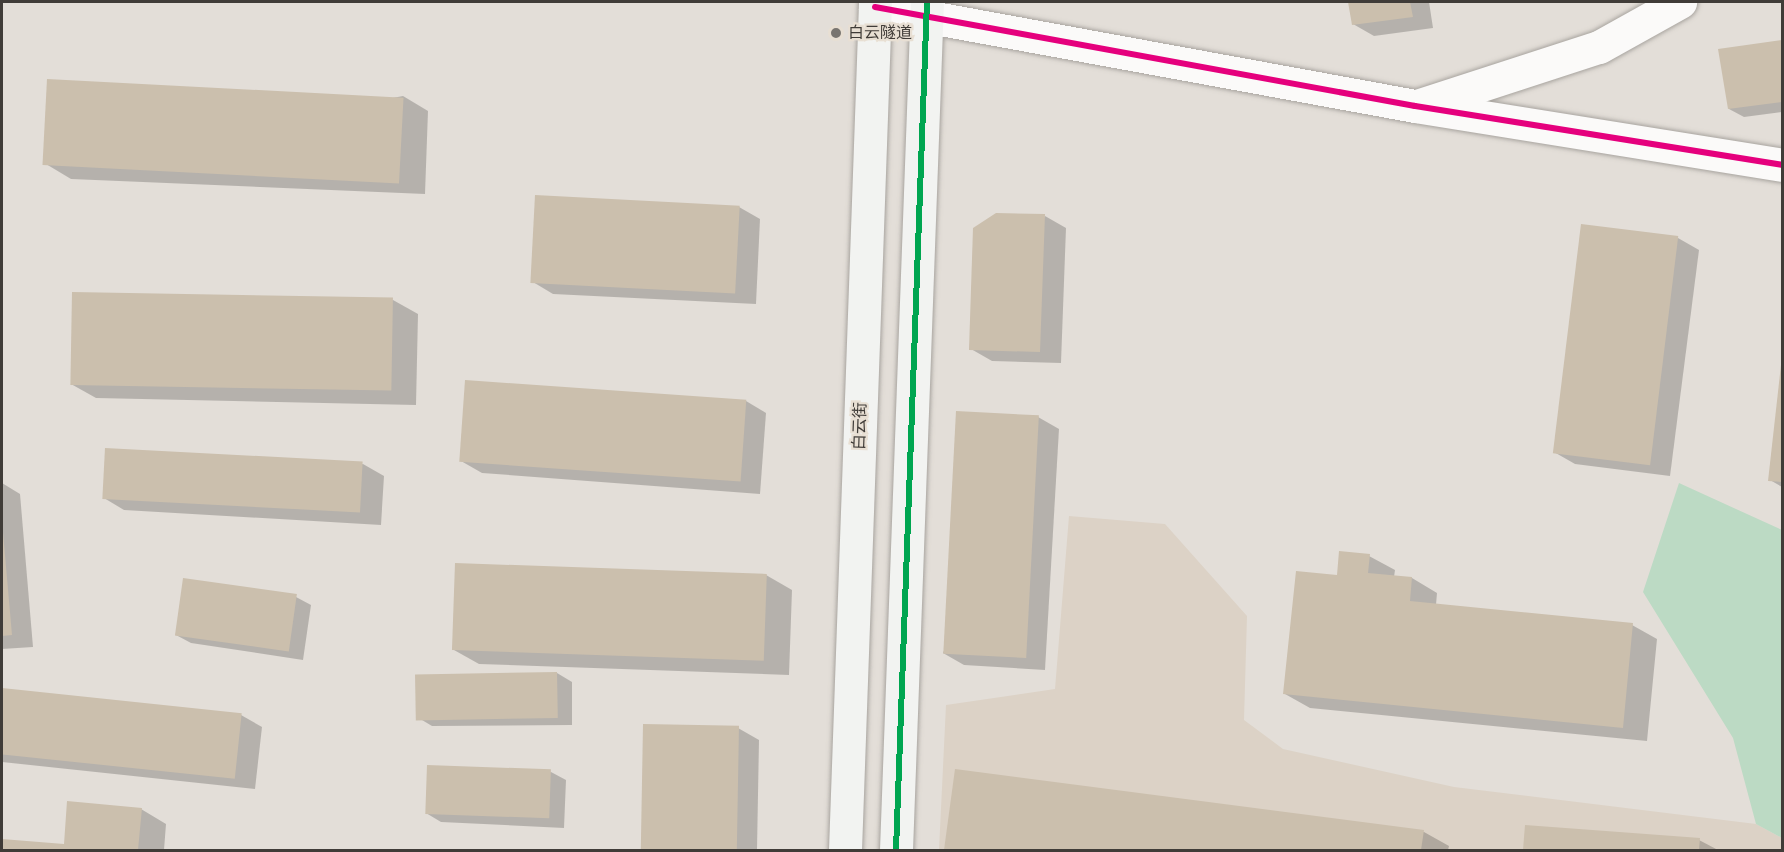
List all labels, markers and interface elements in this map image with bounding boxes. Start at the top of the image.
place label: 白云隧道 [848,23,912,43]
marker: 白云隧道 [829,26,843,40]
street label: 白云街 [850,402,870,450]

